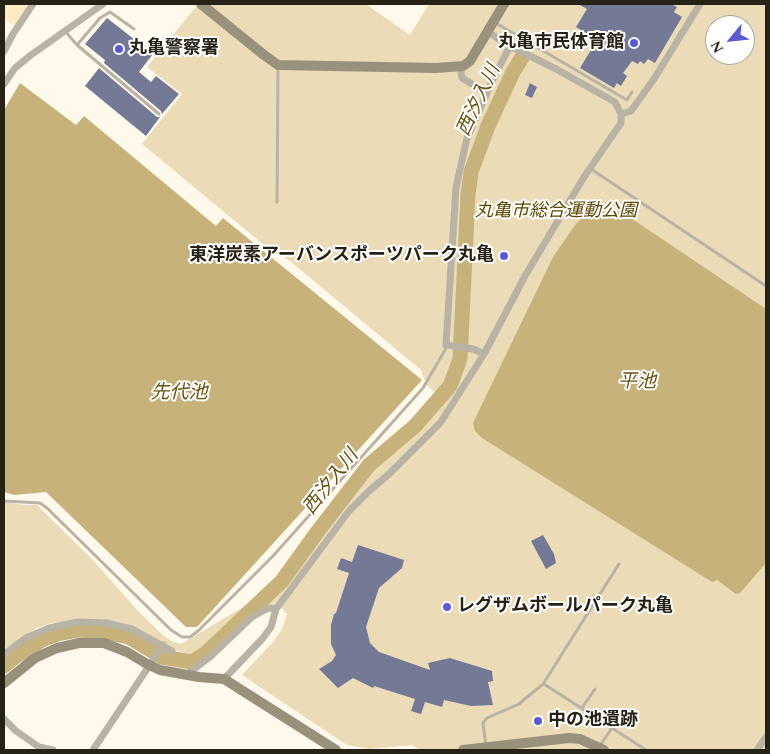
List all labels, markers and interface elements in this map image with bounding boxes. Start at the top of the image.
north arrow [705,15,755,65]
place label: 丸亀市民体育館 [498,32,624,54]
marker: 丸亀市民体育館 [628,37,640,49]
text: N [705,37,729,57]
place label: 丸亀警察署 [129,38,219,60]
marker: 丸亀警察署 [113,43,125,55]
water label: 西汐入川 [454,62,506,140]
park label: 丸亀市総合運動公園 [475,201,637,223]
place label: 東洋炭素アーバンスポーツパーク丸亀 [189,245,494,267]
marker: 東洋炭素アーバンスポーツパーク丸亀 [498,250,510,262]
water label: 平池 [618,372,656,394]
water label: 先代池 [151,383,207,405]
water label: 西汐入川 [300,446,364,520]
place label: レグザムボールパーク丸亀 [457,596,673,618]
marker: レグザムボールパーク丸亀 [441,601,453,613]
place label: 中の池遺跡 [548,710,638,732]
marker: 中の池遺跡 [532,715,544,727]

